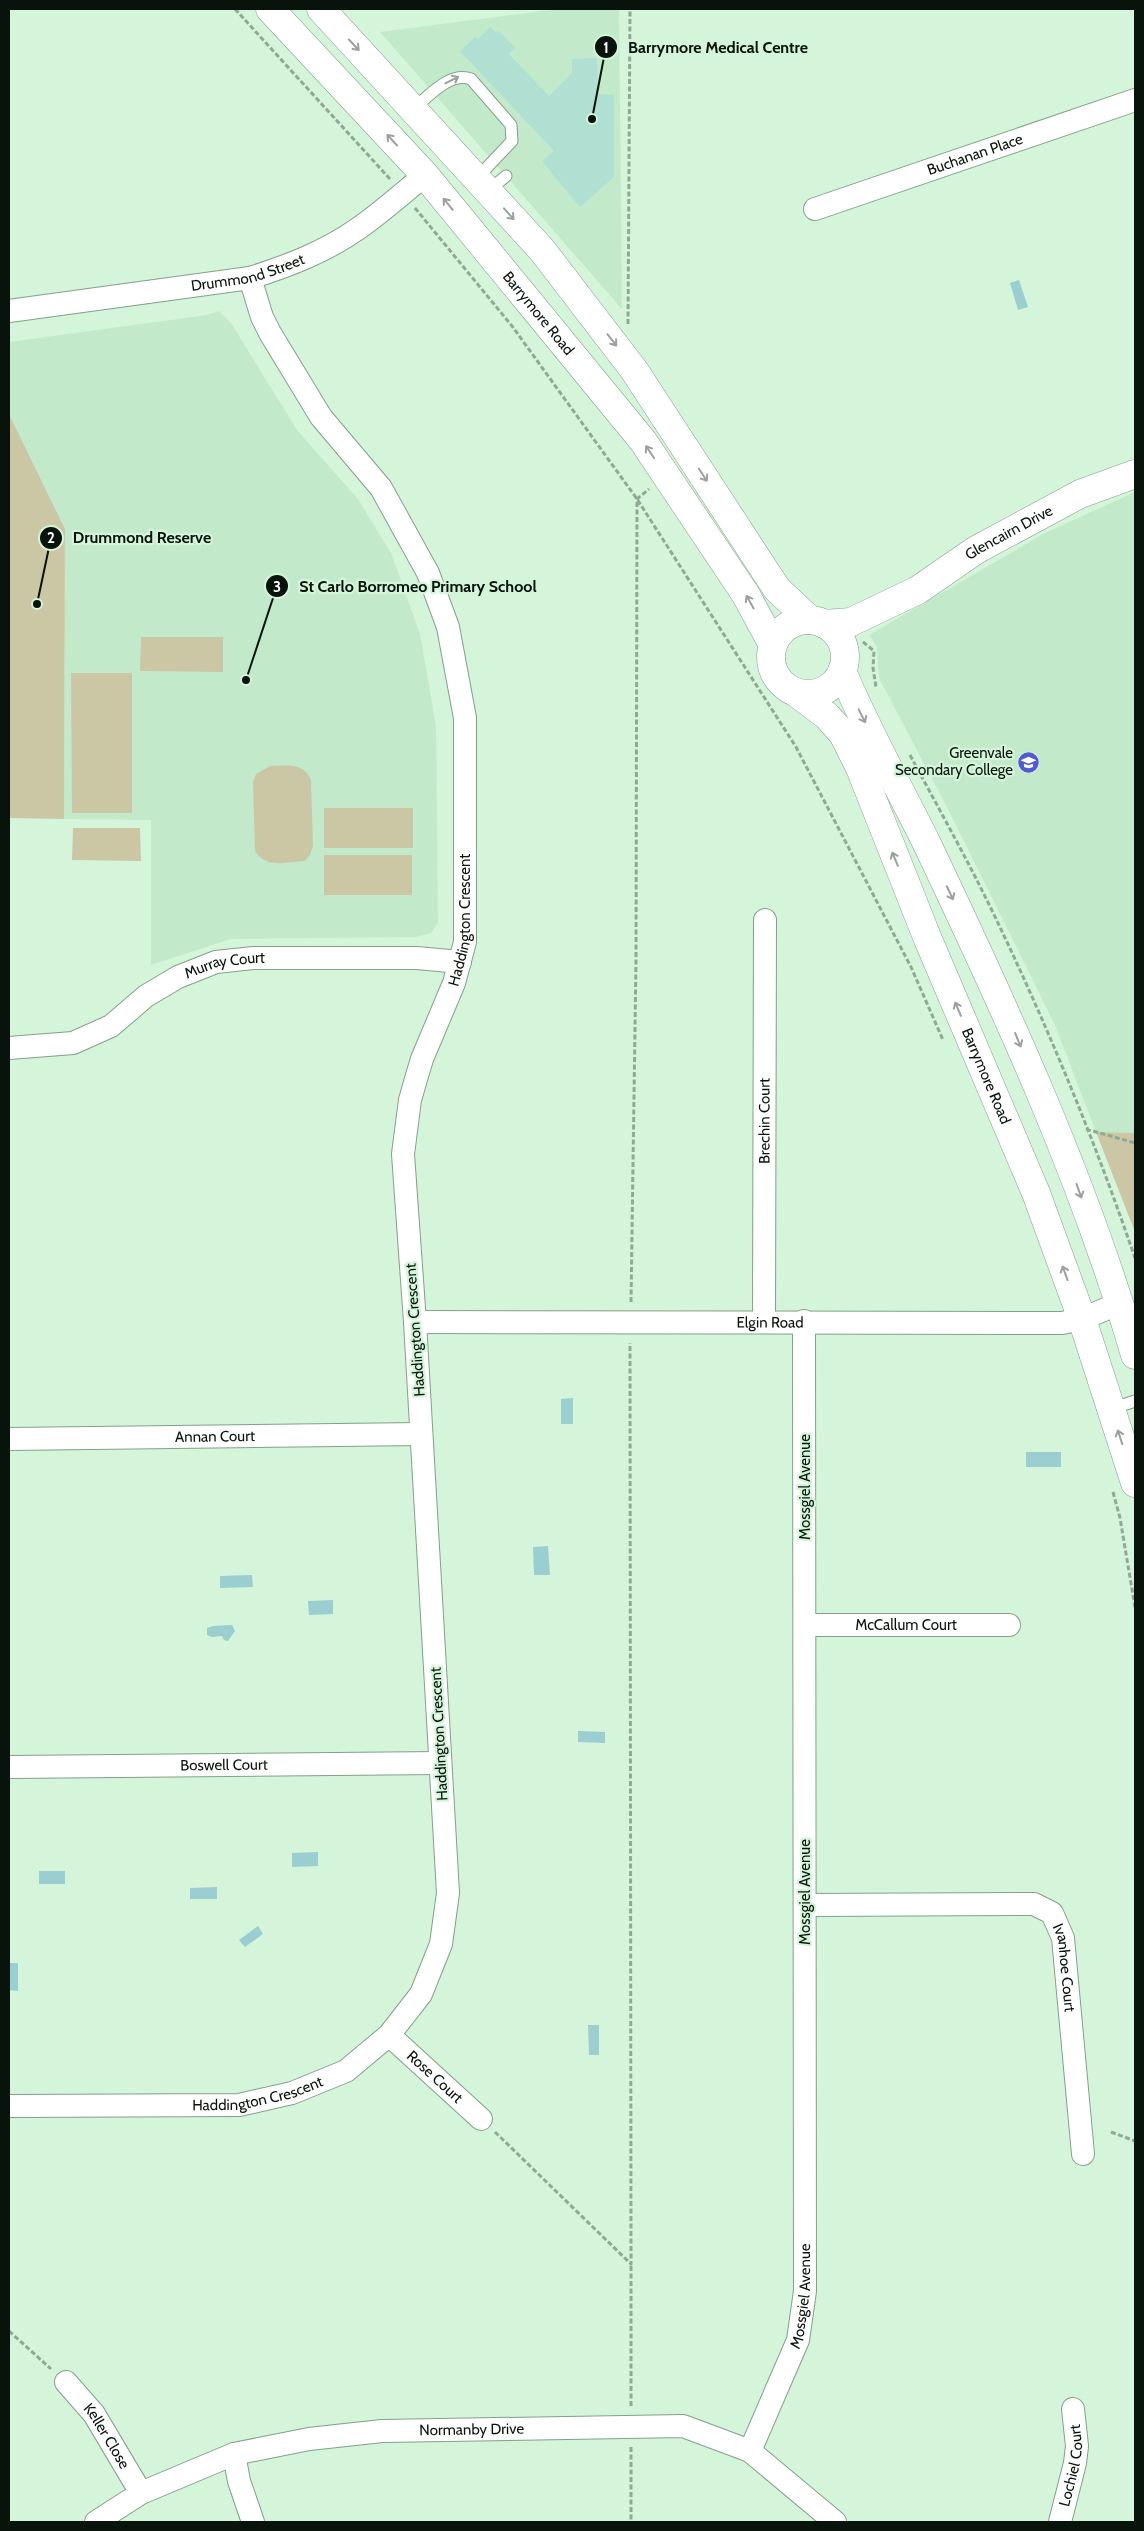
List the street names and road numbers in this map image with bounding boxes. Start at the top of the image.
street label: Buchanan Place [925,130,1025,179]
street label: Drummond Street [190,250,307,295]
street label: Barrymore Road [499,268,578,359]
street label: Glencairn Drive [962,501,1056,564]
street label: Haddington Crescent [445,854,474,988]
street label: Murray Court [182,949,265,983]
street label: Barrymore Road [958,1025,1015,1127]
street label: Brechin Court [755,1078,774,1164]
street label: Haddington Crescent [401,1263,429,1397]
street label: Elgin Road [736,1313,804,1332]
street label: Annan Court [175,1427,255,1446]
street label: Mossgiel Avenue [796,1434,814,1540]
street label: McCallum Court [855,1616,957,1634]
street label: Haddington Crescent [427,1667,451,1801]
street label: Boswell Court [180,1756,268,1774]
street label: Mossgiel Avenue [796,1839,814,1945]
street label: Ivanhoe Court [1049,1921,1079,2013]
street label: Rose Court [403,2047,466,2107]
street label: Haddington Crescent [192,2072,326,2114]
street label: Mossgiel Avenue [786,2243,814,2352]
street label: Keller Close [80,2400,134,2472]
street label: Normanby Drive [419,2420,525,2439]
street label: Lochiel Court [1055,2423,1086,2508]

